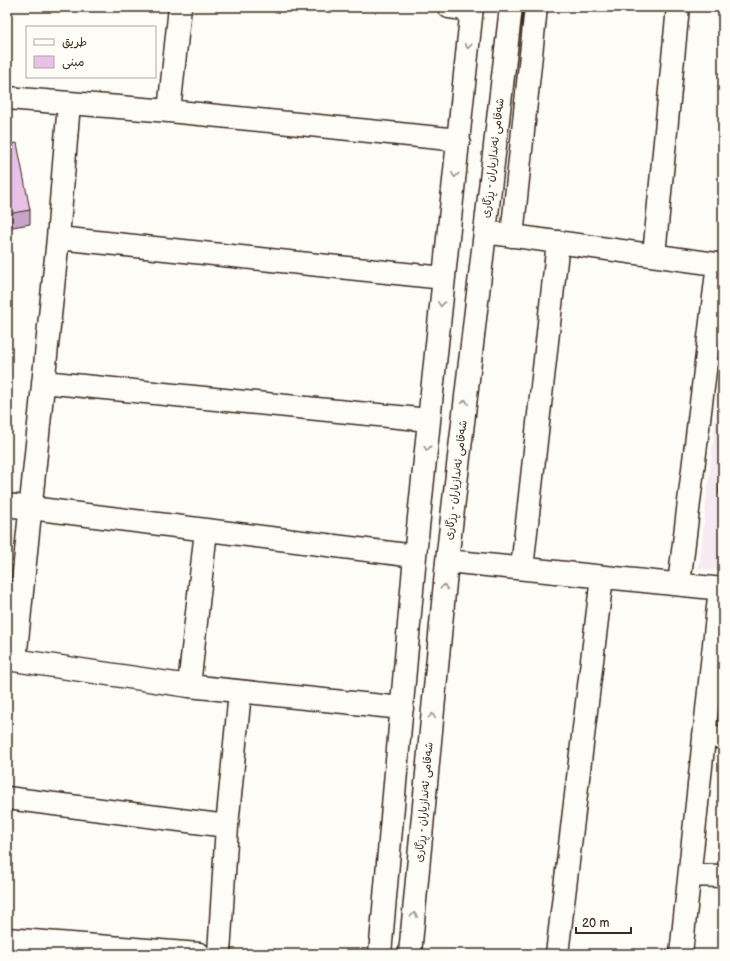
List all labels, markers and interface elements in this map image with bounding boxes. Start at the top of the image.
legend [26,26,156,78]
text: طريق [62,35,87,50]
one-way arrow [464,43,473,49]
text: مبنى [62,55,85,70]
street label: شەقامی ئەندازیاران - ڕزگاری [479,97,509,219]
one-way arrow [451,172,460,178]
one-way arrow [437,301,446,307]
one-way arrow [460,399,469,405]
street label: شەقامی ئەندازیاران - ڕزگاری [442,419,472,541]
one-way arrow [422,445,431,451]
one-way arrow [440,584,449,590]
one-way arrow [428,713,437,719]
street label: شەقامی ئەندازیاران - ڕزگاری [412,741,438,863]
scale bar [576,909,631,935]
one-way arrow [409,912,418,918]
text: 20 m [582,916,609,931]

